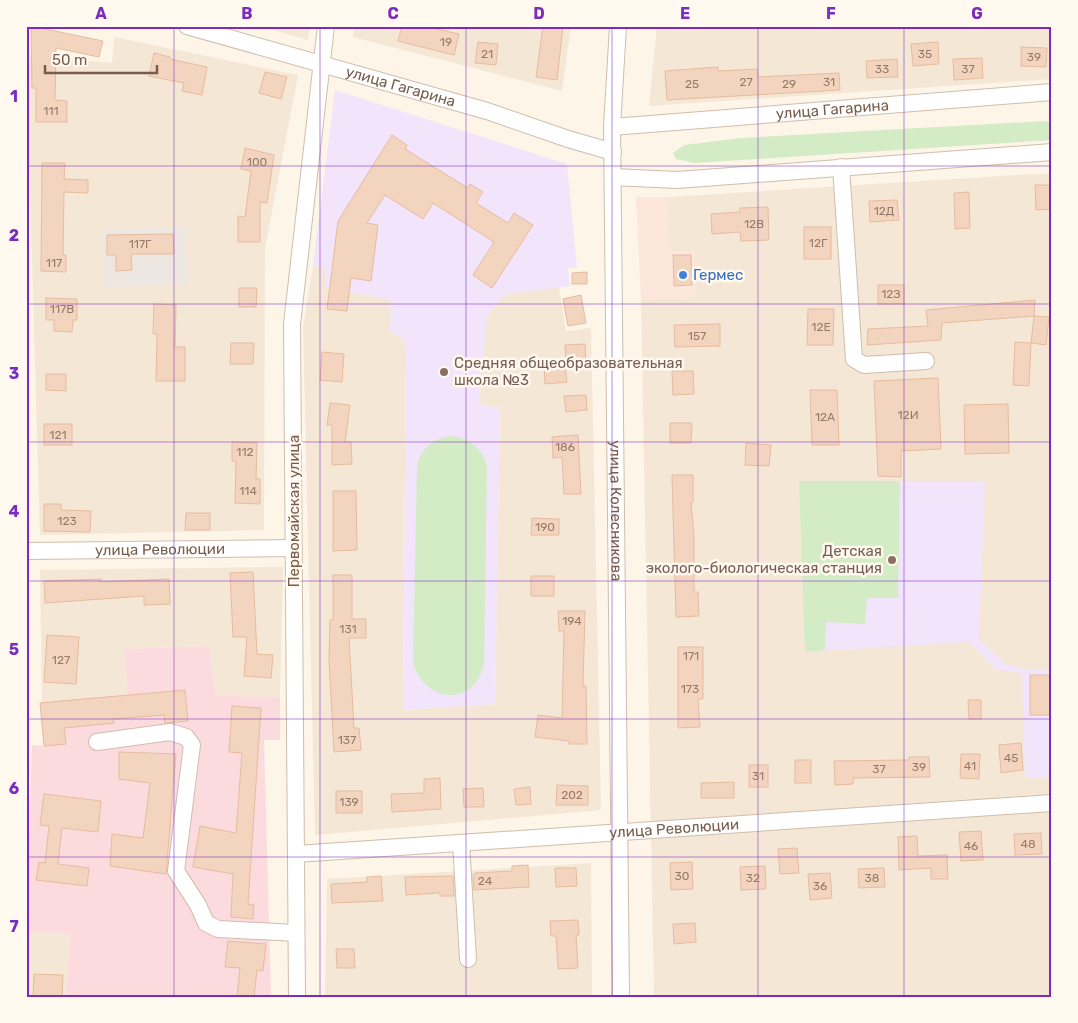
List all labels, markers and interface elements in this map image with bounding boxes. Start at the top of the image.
text: A [95,4,107,23]
text: B [241,4,253,23]
text: C [387,4,399,23]
text: D [533,4,545,23]
text: E [680,4,690,23]
text: F [826,4,836,23]
text: G [971,4,983,23]
house number: 19 [440,35,452,49]
scale bar [45,42,158,74]
house number: 21 [481,47,493,61]
house number: 35 [918,47,932,61]
house number: 39 [1027,50,1041,64]
text: 50 m [52,51,87,69]
street label: улица Гагарина [344,62,458,111]
house number: 33 [875,62,889,76]
house number: 37 [961,62,975,76]
house number: 27 [739,75,753,89]
house number: 31 [823,75,835,89]
house number: 25 [685,77,699,91]
house number: 29 [782,77,796,91]
text: 1 [10,87,18,106]
street label: улица Гагарина [775,96,889,123]
house number: 111 [43,104,59,118]
house number: 100 [247,155,267,169]
house number: 12Д [874,204,895,218]
house number: 12В [744,217,764,231]
text: 2 [9,226,19,245]
house number: 12Г [809,236,828,250]
house number: 117Г [129,237,152,251]
house number: 117 [46,256,62,270]
place label: Гермес [693,266,743,284]
marker: Гермес [677,269,689,281]
house number: 12З [881,287,901,301]
house number: 117В [50,302,74,316]
house number: 12Е [811,320,831,334]
house number: 157 [688,329,706,343]
place label: Средняя общеобразовательная школа №3 [454,354,683,389]
text: 3 [9,364,19,383]
marker: Средняя общеобразовательная школа №3 [438,366,450,378]
house number: 12И [897,408,919,422]
house number: 12А [815,410,835,424]
house number: 121 [49,428,67,442]
street label: Первомайская улица [285,435,303,587]
house number: 186 [555,440,575,454]
street label: улица Колесникова [606,440,626,581]
house number: 112 [236,445,254,459]
house number: 114 [239,484,257,498]
text: 4 [9,502,20,521]
house number: 123 [57,514,77,528]
house number: 190 [535,520,555,534]
street label: улица Революции [95,540,225,559]
place label: Детская эколого-биологическая станция [646,542,882,577]
marker: Детская эколого-биологическая станция [886,554,898,566]
house number: 194 [562,614,582,628]
house number: 131 [339,622,357,636]
text: 5 [9,640,19,659]
house number: 171 [683,649,699,663]
house number: 127 [52,653,70,667]
house number: 173 [681,682,699,696]
house number: 137 [338,733,356,747]
house number: 45 [1004,751,1018,765]
house number: 41 [964,759,976,773]
house number: 39 [912,760,926,774]
house number: 37 [872,762,886,776]
house number: 31 [752,769,764,783]
text: 6 [9,779,19,798]
house number: 202 [561,788,583,802]
house number: 139 [339,795,359,809]
street label: улица Революции [609,815,740,842]
house number: 48 [1020,837,1036,851]
house number: 46 [964,839,978,853]
house number: 30 [675,869,689,883]
house number: 32 [746,871,760,885]
house number: 38 [865,871,879,885]
house number: 24 [478,874,493,888]
house number: 36 [813,879,827,893]
text: 7 [9,917,19,936]

